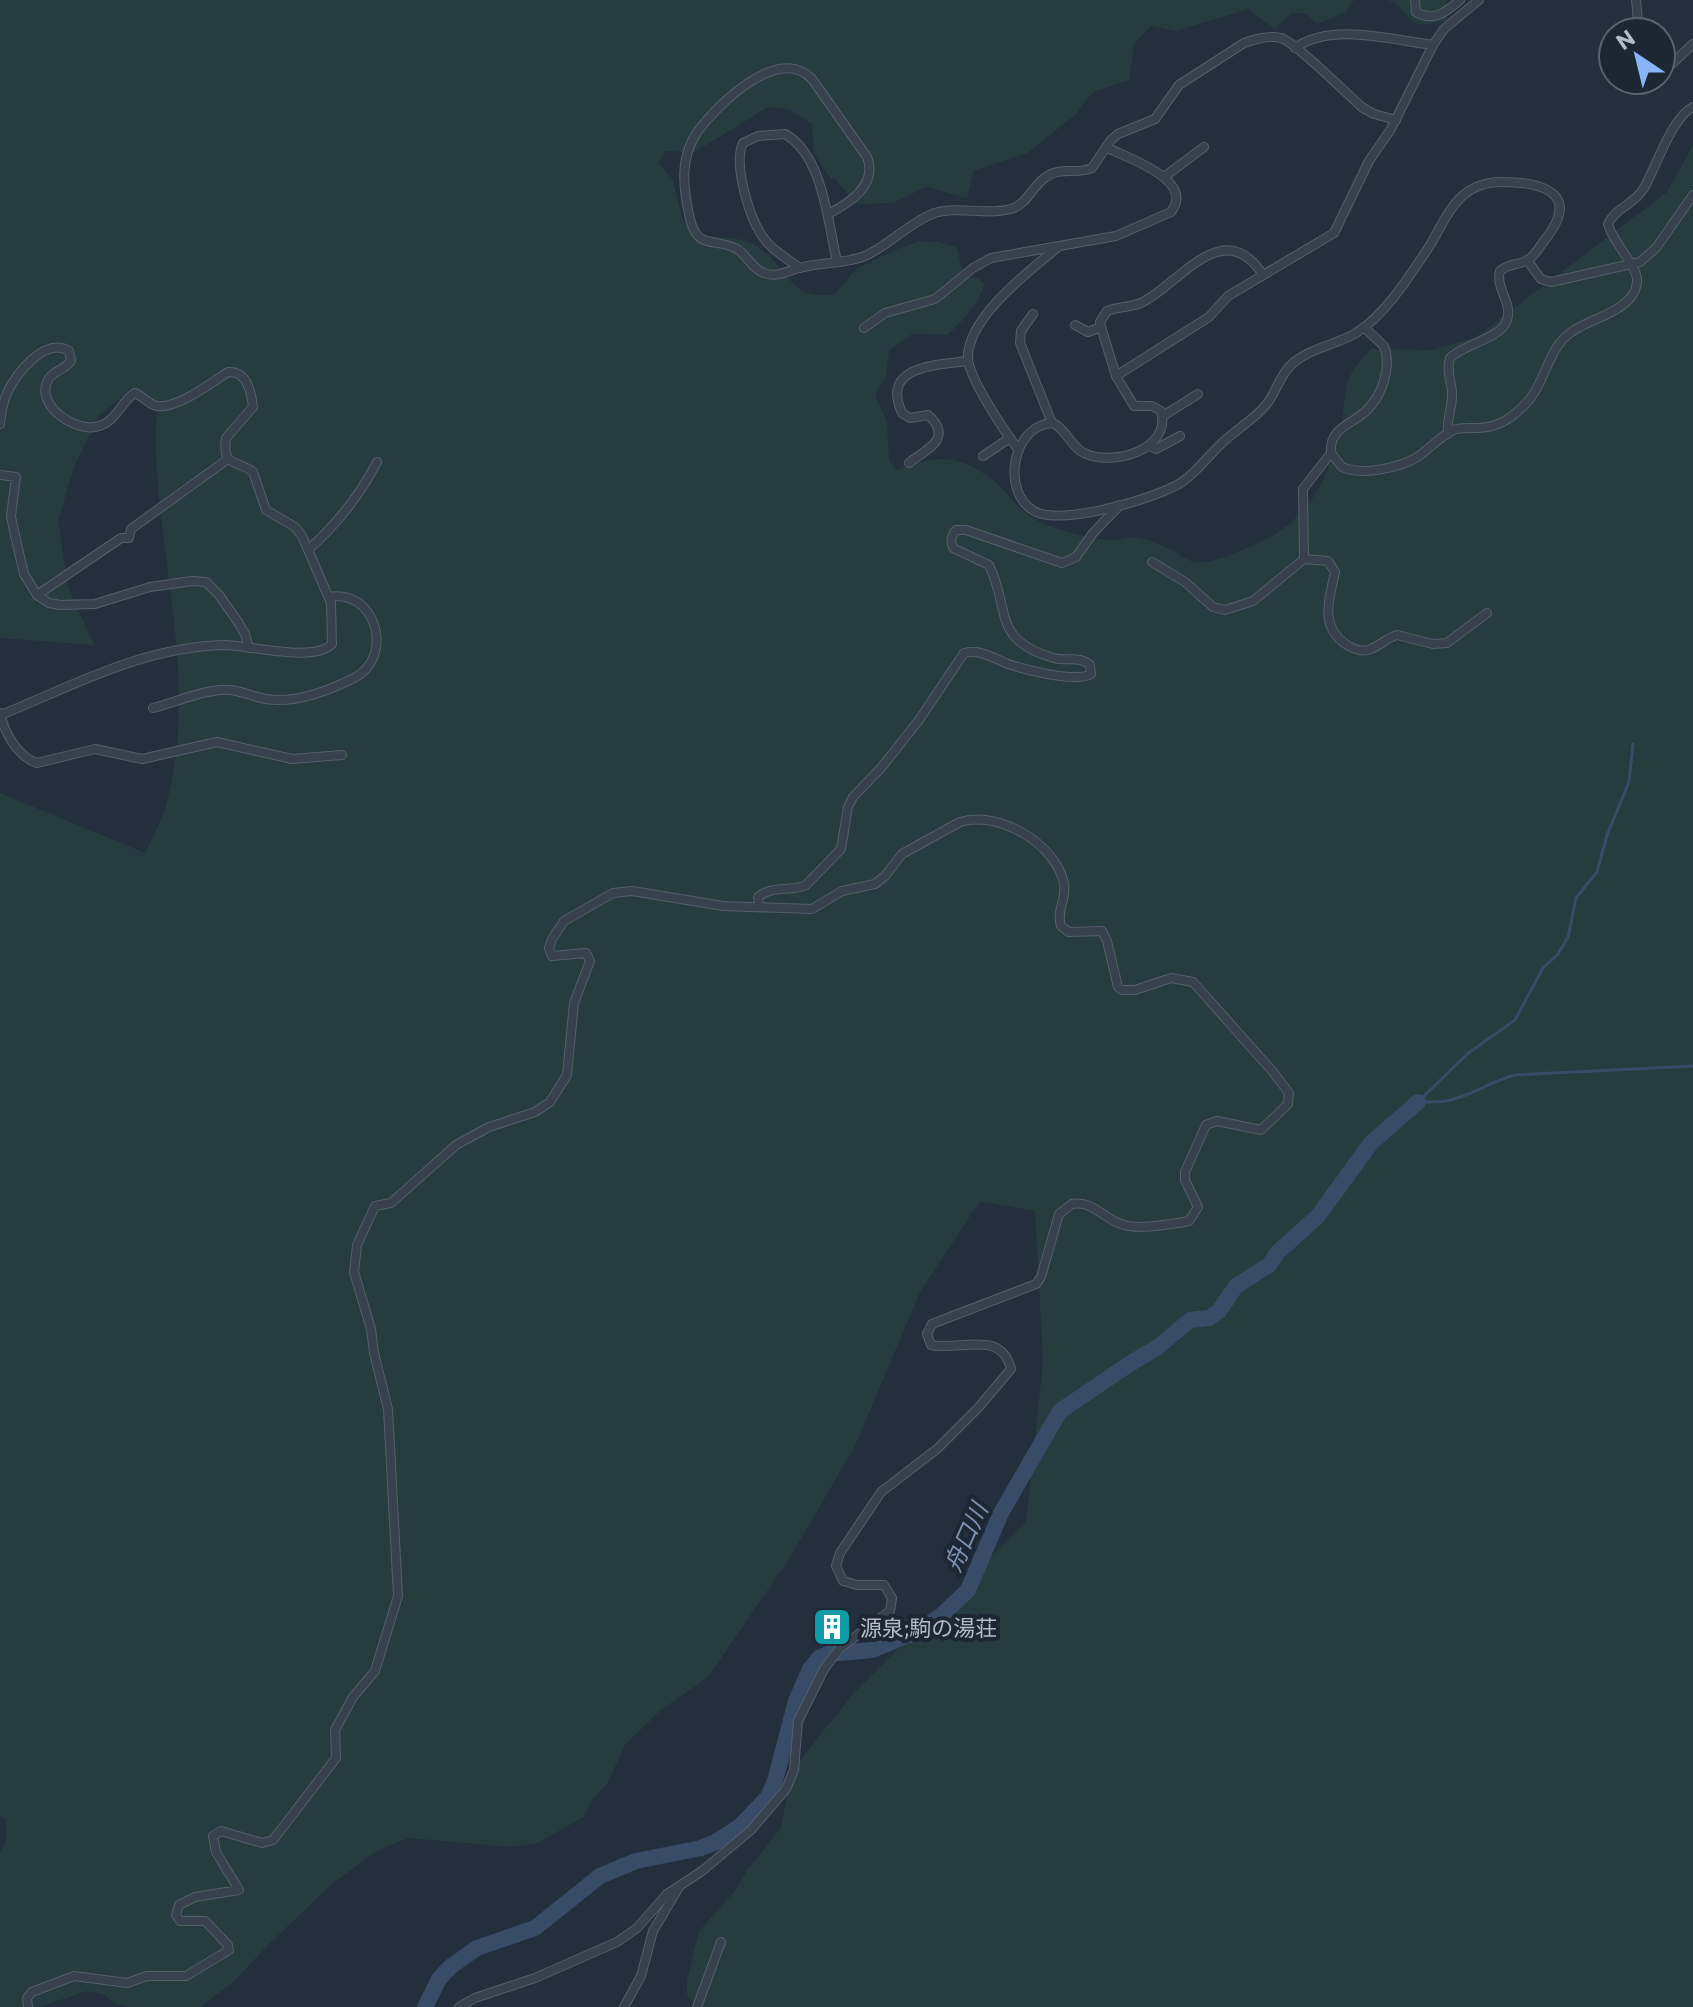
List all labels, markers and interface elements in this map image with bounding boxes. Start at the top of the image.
north arrow [1597,16,1677,96]
text: N [1611,23,1640,55]
water label: 舟口川 [937,1495,994,1576]
building icon: 源泉;駒の湯荘 [811,1606,853,1648]
place label: 源泉;駒の湯荘 [860,1614,997,1641]

